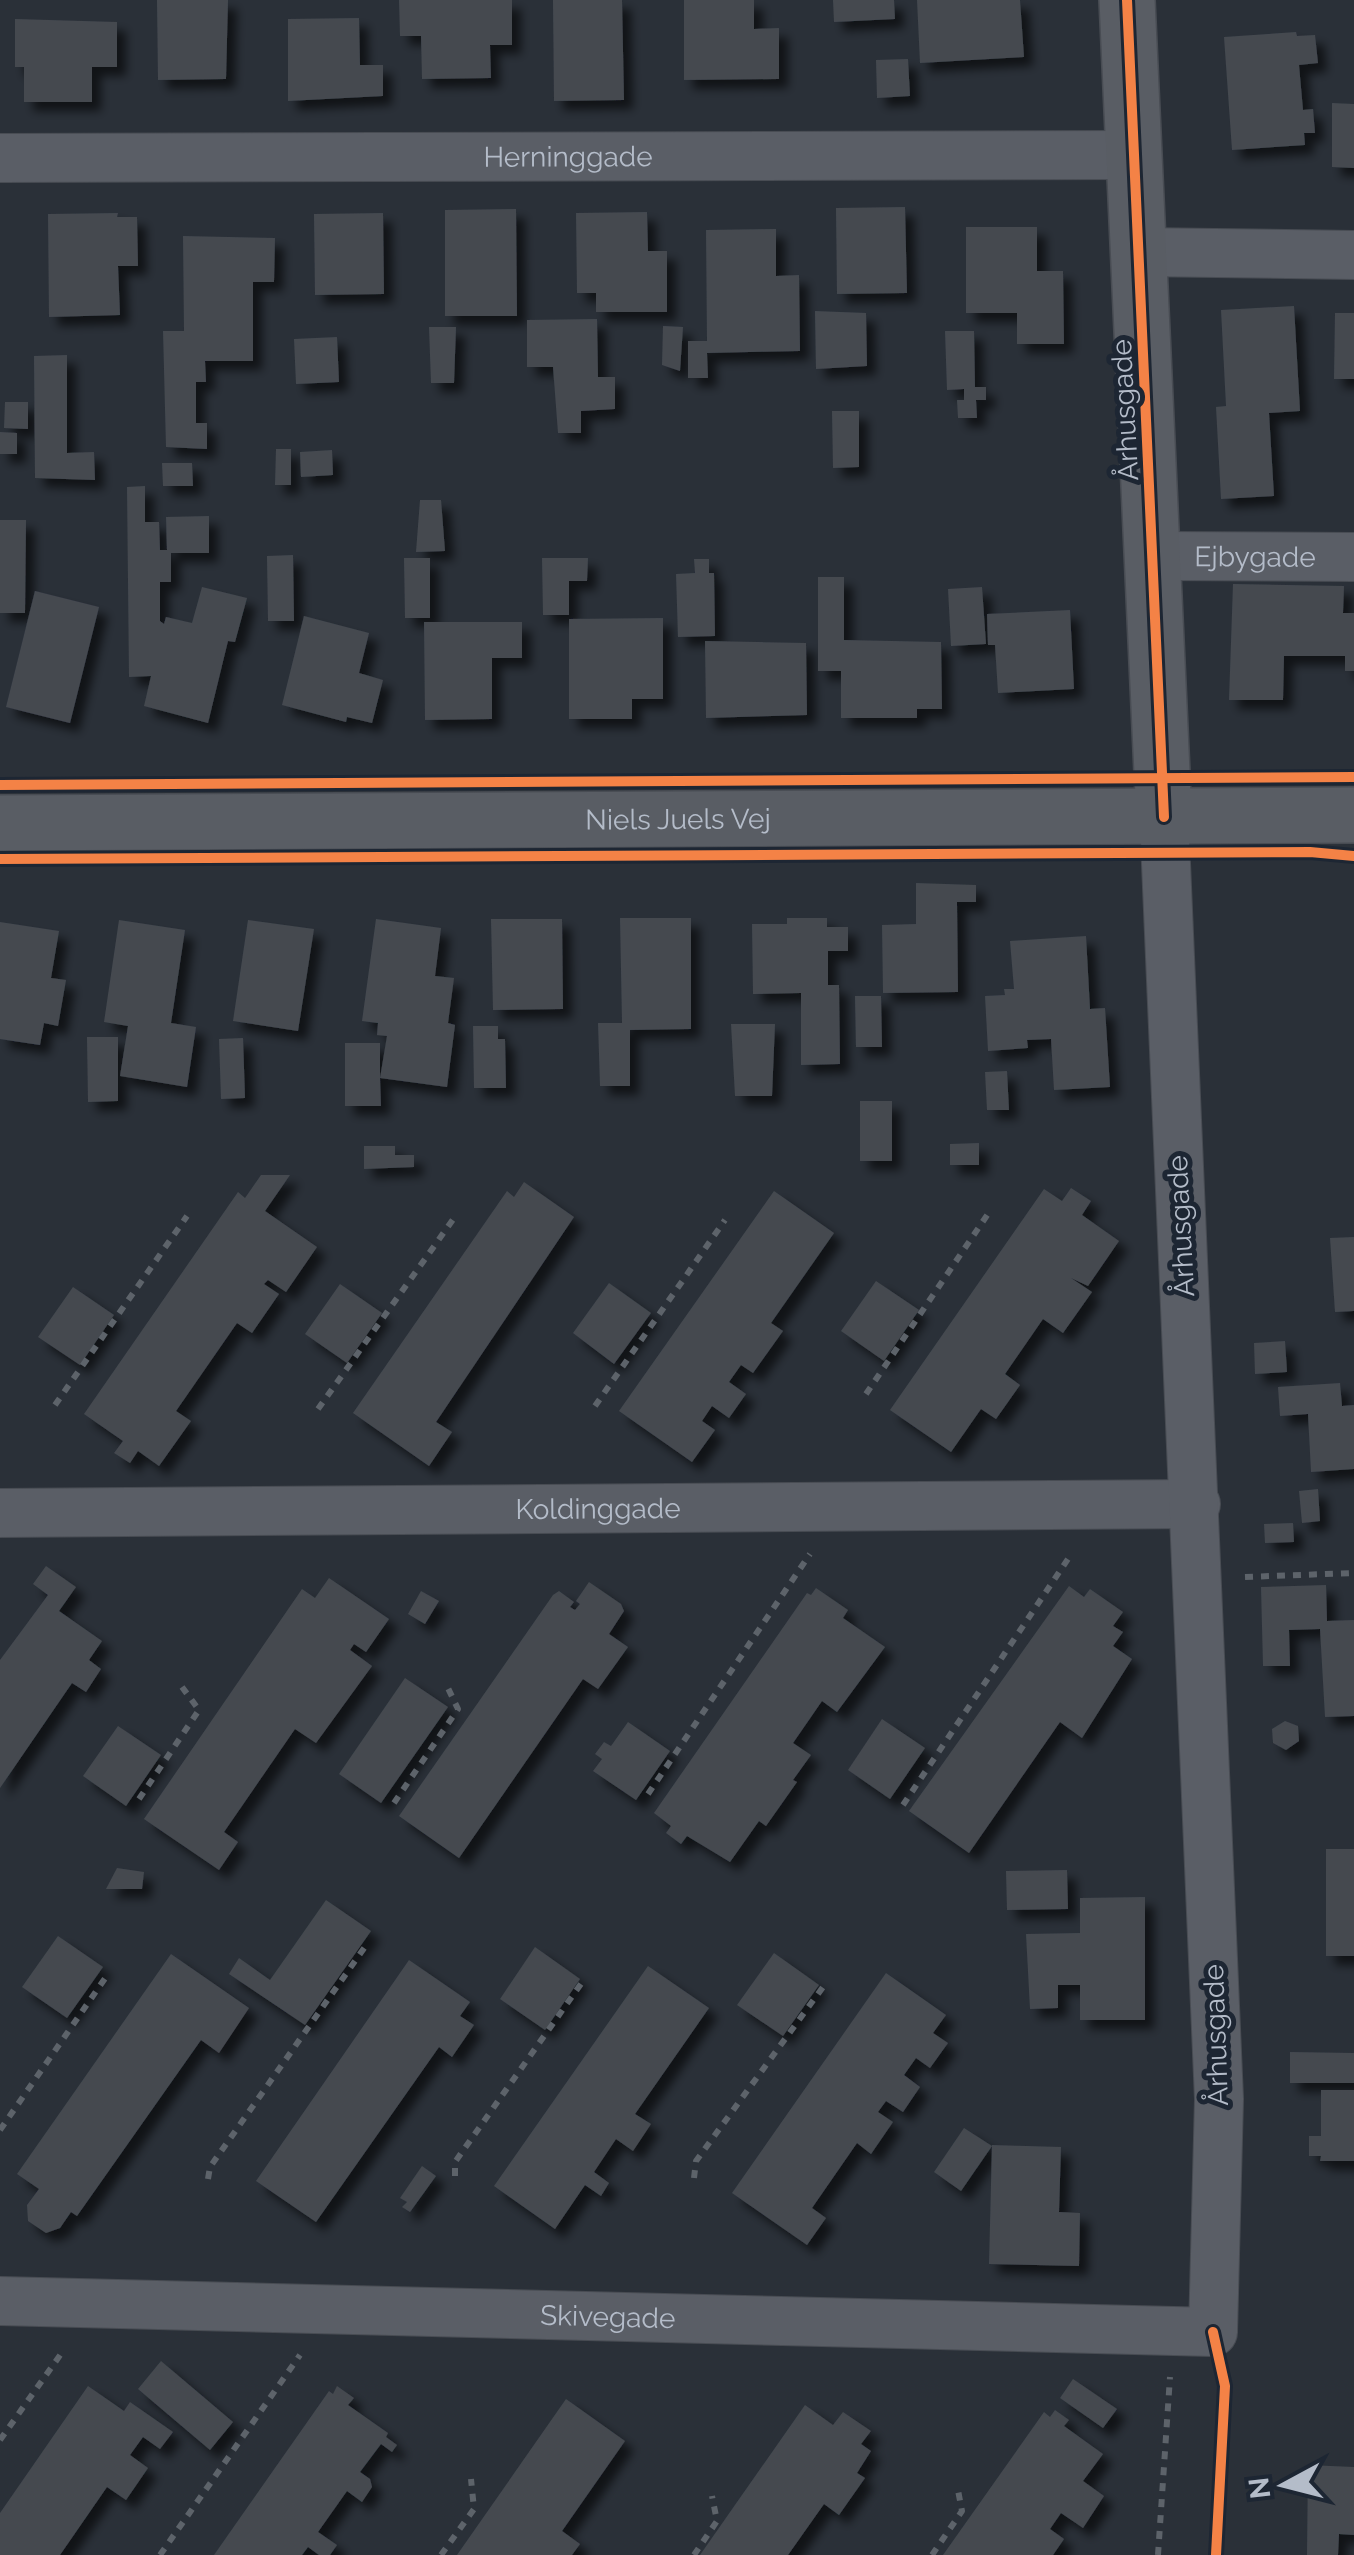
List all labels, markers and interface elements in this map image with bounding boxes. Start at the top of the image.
street label: Herninggade [483,140,653,173]
street label: Århusgade [1104,338,1145,482]
street label: Ejbygade [1194,540,1316,573]
street label: Niels Juels Vej [585,802,771,836]
street label: Århusgade [1160,1154,1201,1298]
street label: Koldinggade [515,1491,681,1526]
street label: Århusgade [1196,1964,1235,2106]
street label: Skivegade [540,2298,676,2335]
north arrow [1234,2435,1334,2535]
text: N [1242,2475,1277,2501]

